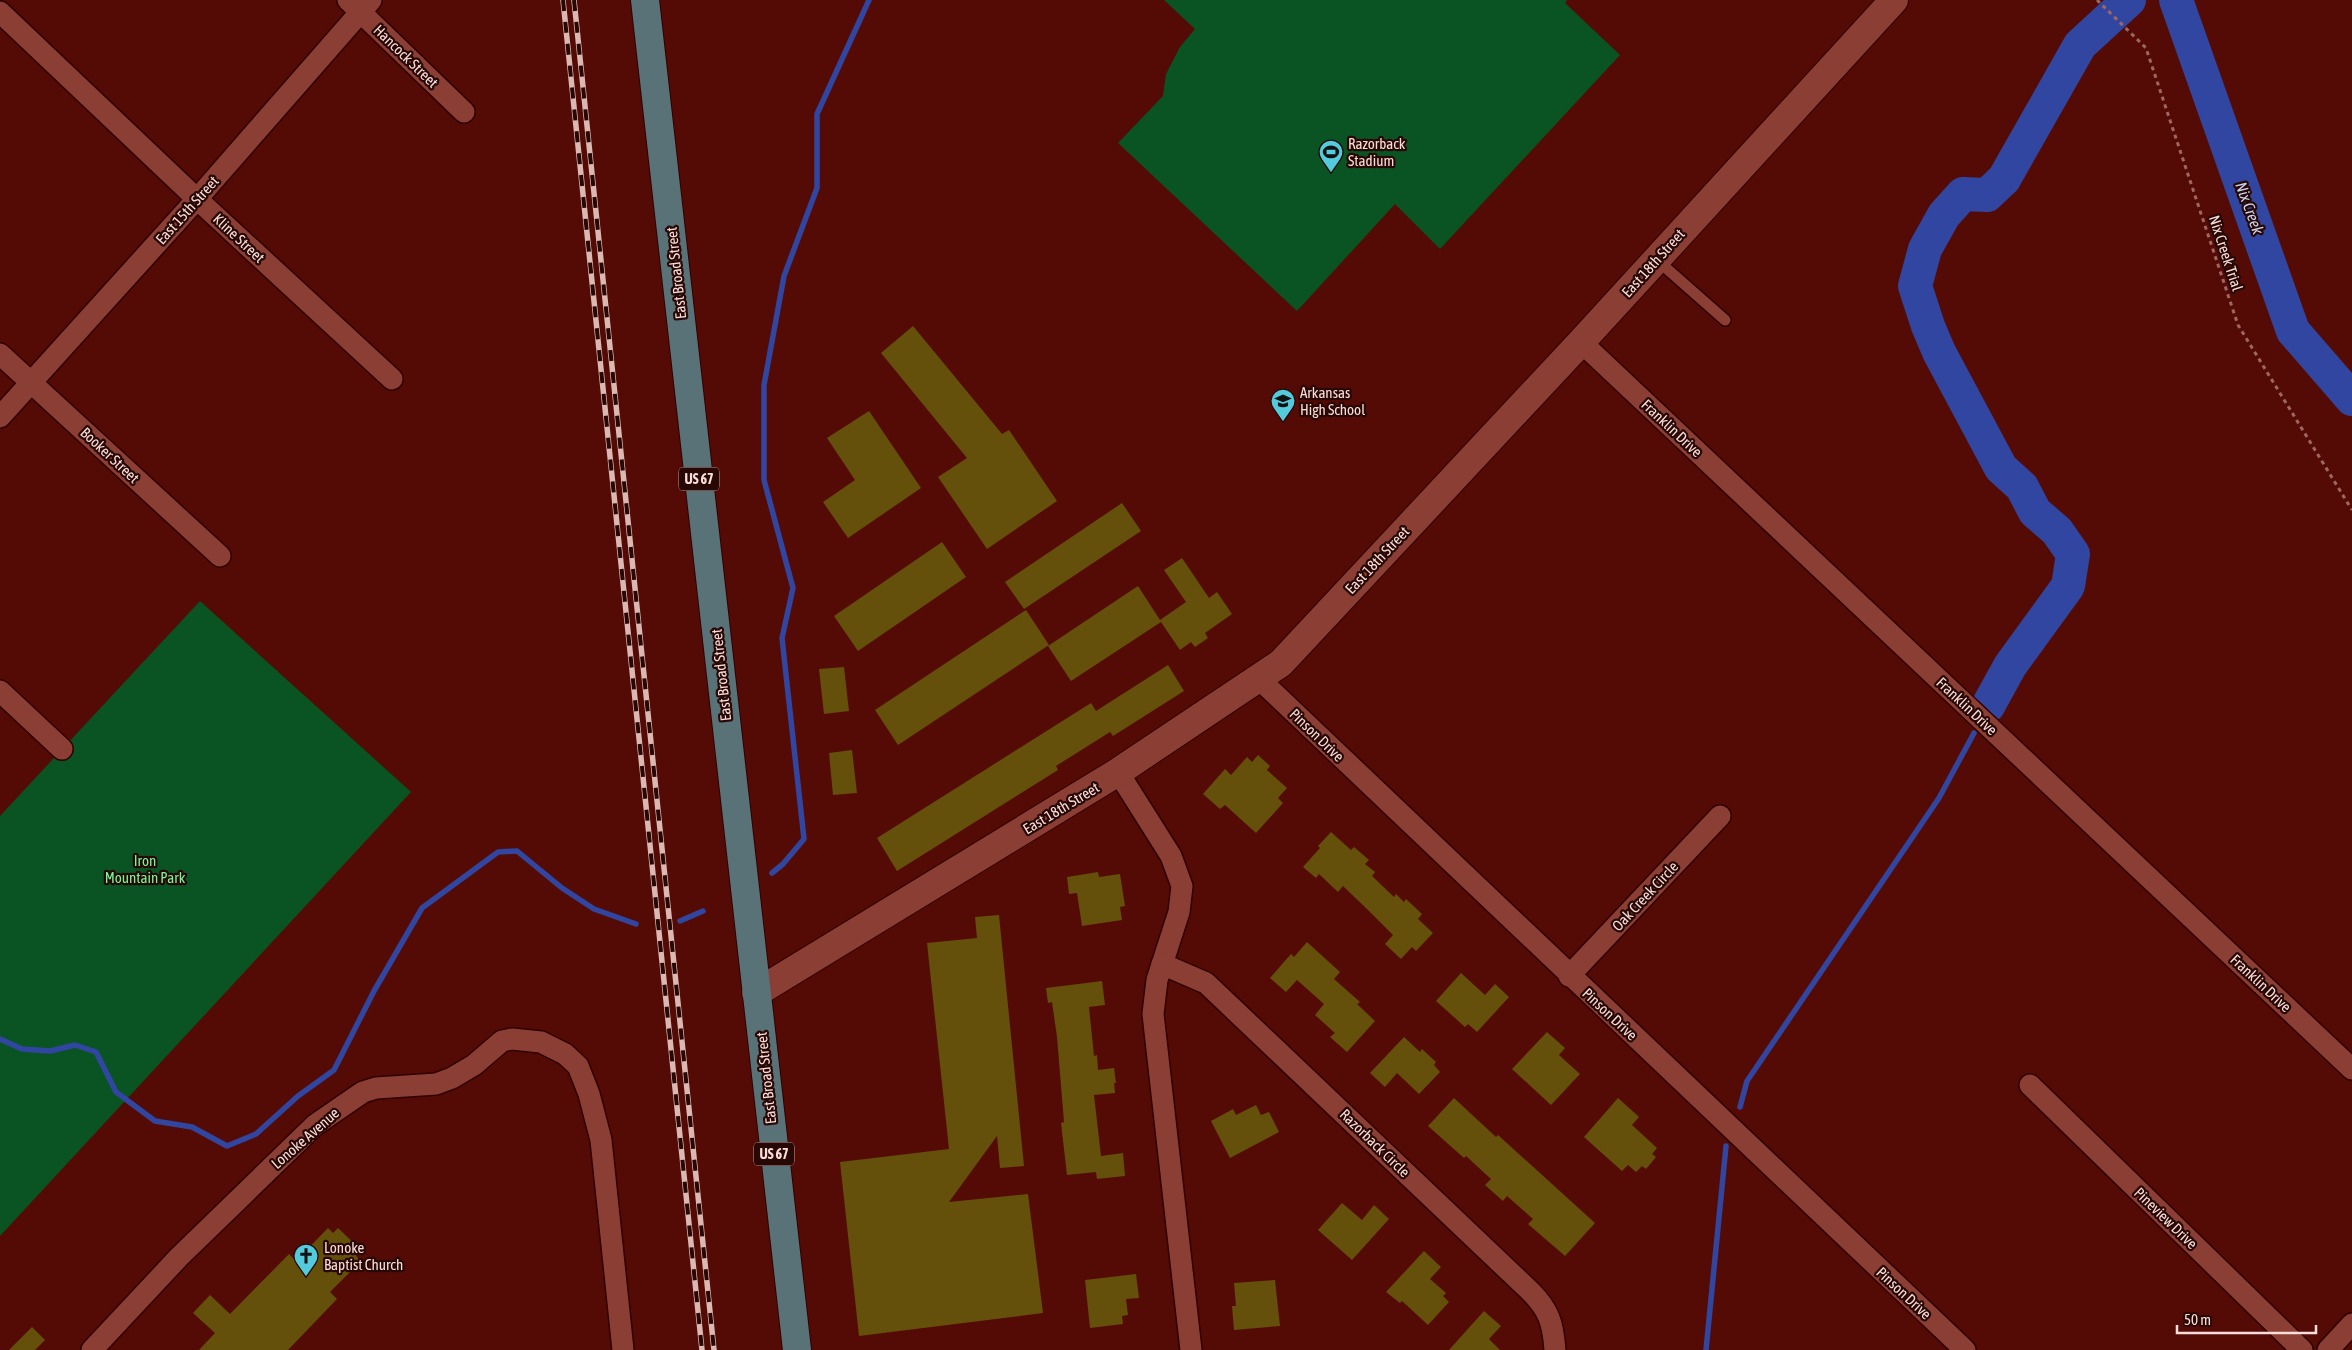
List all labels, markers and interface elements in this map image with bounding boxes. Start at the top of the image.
street label: Hancock Street [370,21,442,91]
place label: Razorback Stadium [1348,135,1406,169]
sports icon: Razorback Stadium [1318,139,1344,173]
street label: East 15th Street [152,172,222,248]
water label: Nix Creek [2232,179,2268,238]
street label: Kline Street [210,210,268,266]
street label: Nix Creek Trial [2206,213,2246,293]
street label: East 18th Street [1618,225,1688,301]
street label: East Broad Street [663,226,689,320]
place label: Arkansas High School [1300,384,1365,418]
school or university icon: Arkansas High School [1270,388,1296,422]
street label: Franklin Drive [1638,396,1706,460]
street label: Booker Street [77,424,143,486]
road number: US 67 [679,468,719,490]
street label: East 18th Street [1342,523,1412,597]
street label: East Broad Street [708,628,734,722]
street label: Franklin Drive [1933,674,2001,738]
street label: Pinson Drive [1286,705,1348,765]
street label: East 18th Street [1020,779,1102,837]
park label: Iron Mountain Park [105,852,186,886]
street label: Oak Creek Circle [1609,858,1682,934]
street label: Franklin Drive [2227,951,2295,1015]
street label: Pinson Drive [1579,984,1641,1044]
street label: East Broad Street [753,1031,779,1125]
street label: Lonoke Avenue [268,1104,342,1172]
street label: Razorback Circle [1337,1106,1414,1181]
road number: US 67 [754,1142,794,1166]
street label: Pineview Drive [2131,1184,2201,1252]
place label: Lonoke Baptist Church [324,1239,403,1273]
church icon: Lonoke Baptist Church [293,1243,319,1277]
street label: Pinson Drive [1873,1263,1935,1323]
scale bar [2177,1302,2316,1334]
text: 50 m [2184,1311,2211,1328]

